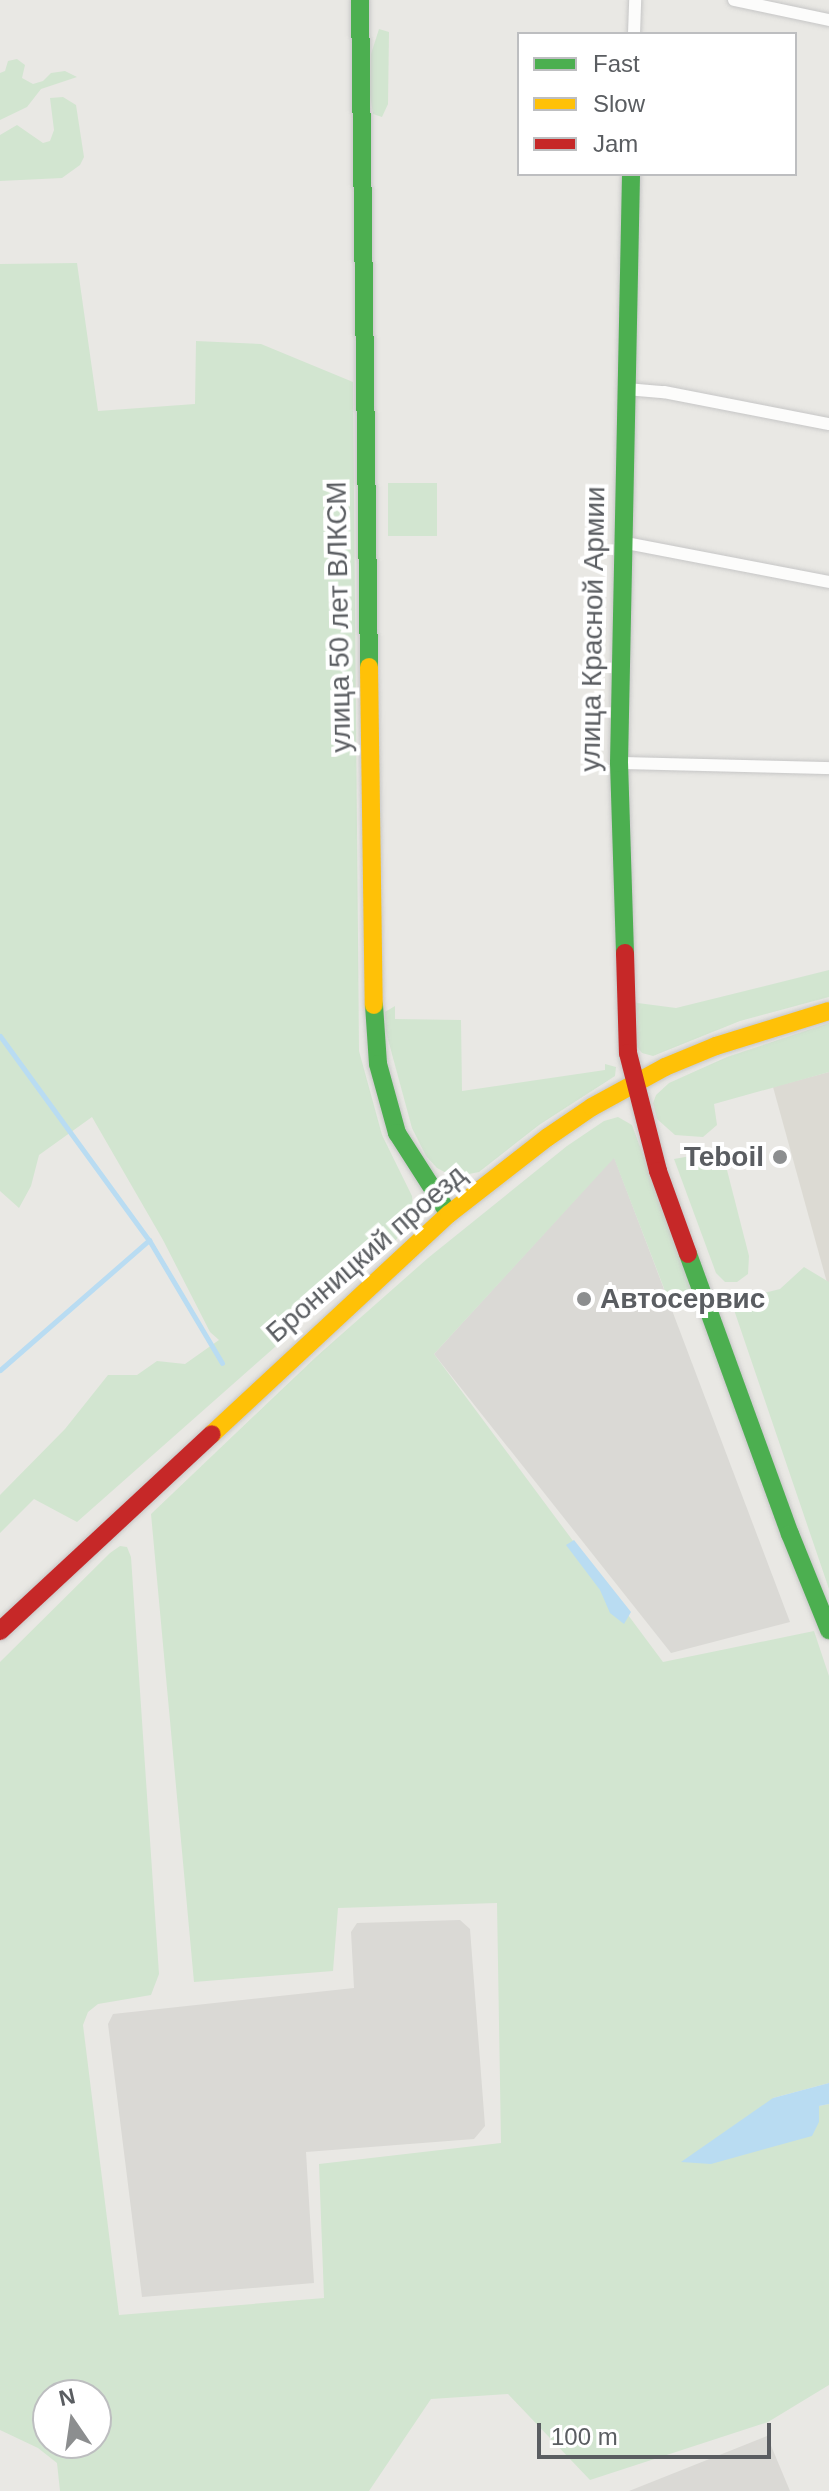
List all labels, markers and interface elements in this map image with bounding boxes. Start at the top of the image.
legend [517,32,797,176]
text: Fast [593,50,640,77]
text: Slow [593,90,645,117]
text: Jam [593,130,638,157]
street label: улица 50 лет ВЛКСМ [320,481,358,753]
street label: улица Красной Армии [574,486,612,772]
place label: Teboil [684,1140,764,1174]
marker: Teboil [771,1148,789,1166]
street label: Бронницкий проезд [259,1158,473,1350]
place label: Автосервис [600,1282,765,1316]
marker: Автосервис [575,1290,593,1308]
north arrow [32,2379,112,2459]
text: N [56,2383,77,2411]
scale bar [541,2407,775,2457]
text: 100 m [551,2423,618,2450]

